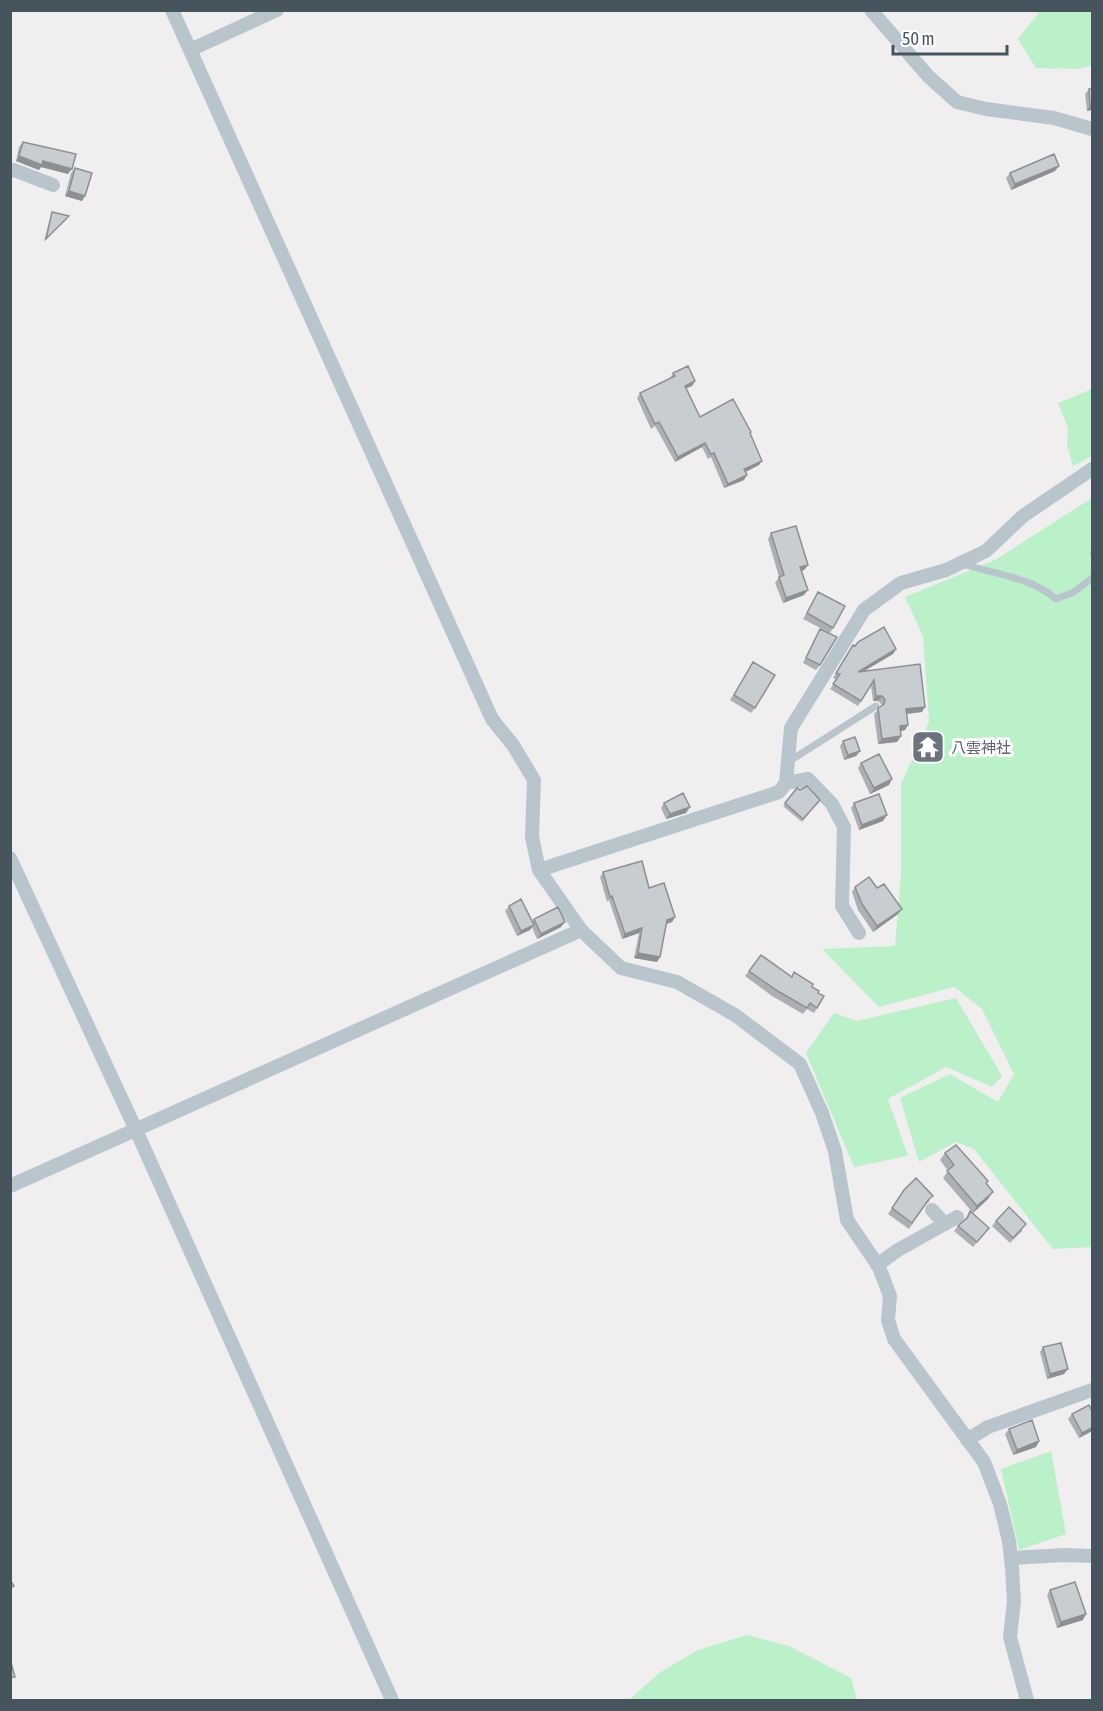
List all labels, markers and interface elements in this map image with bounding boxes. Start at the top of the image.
scale bar [893,18,1007,56]
text: 50 m [902,28,934,49]
temple icon: 八雲神社 [910,729,946,765]
place label: 八雲神社 [951,739,1011,756]

